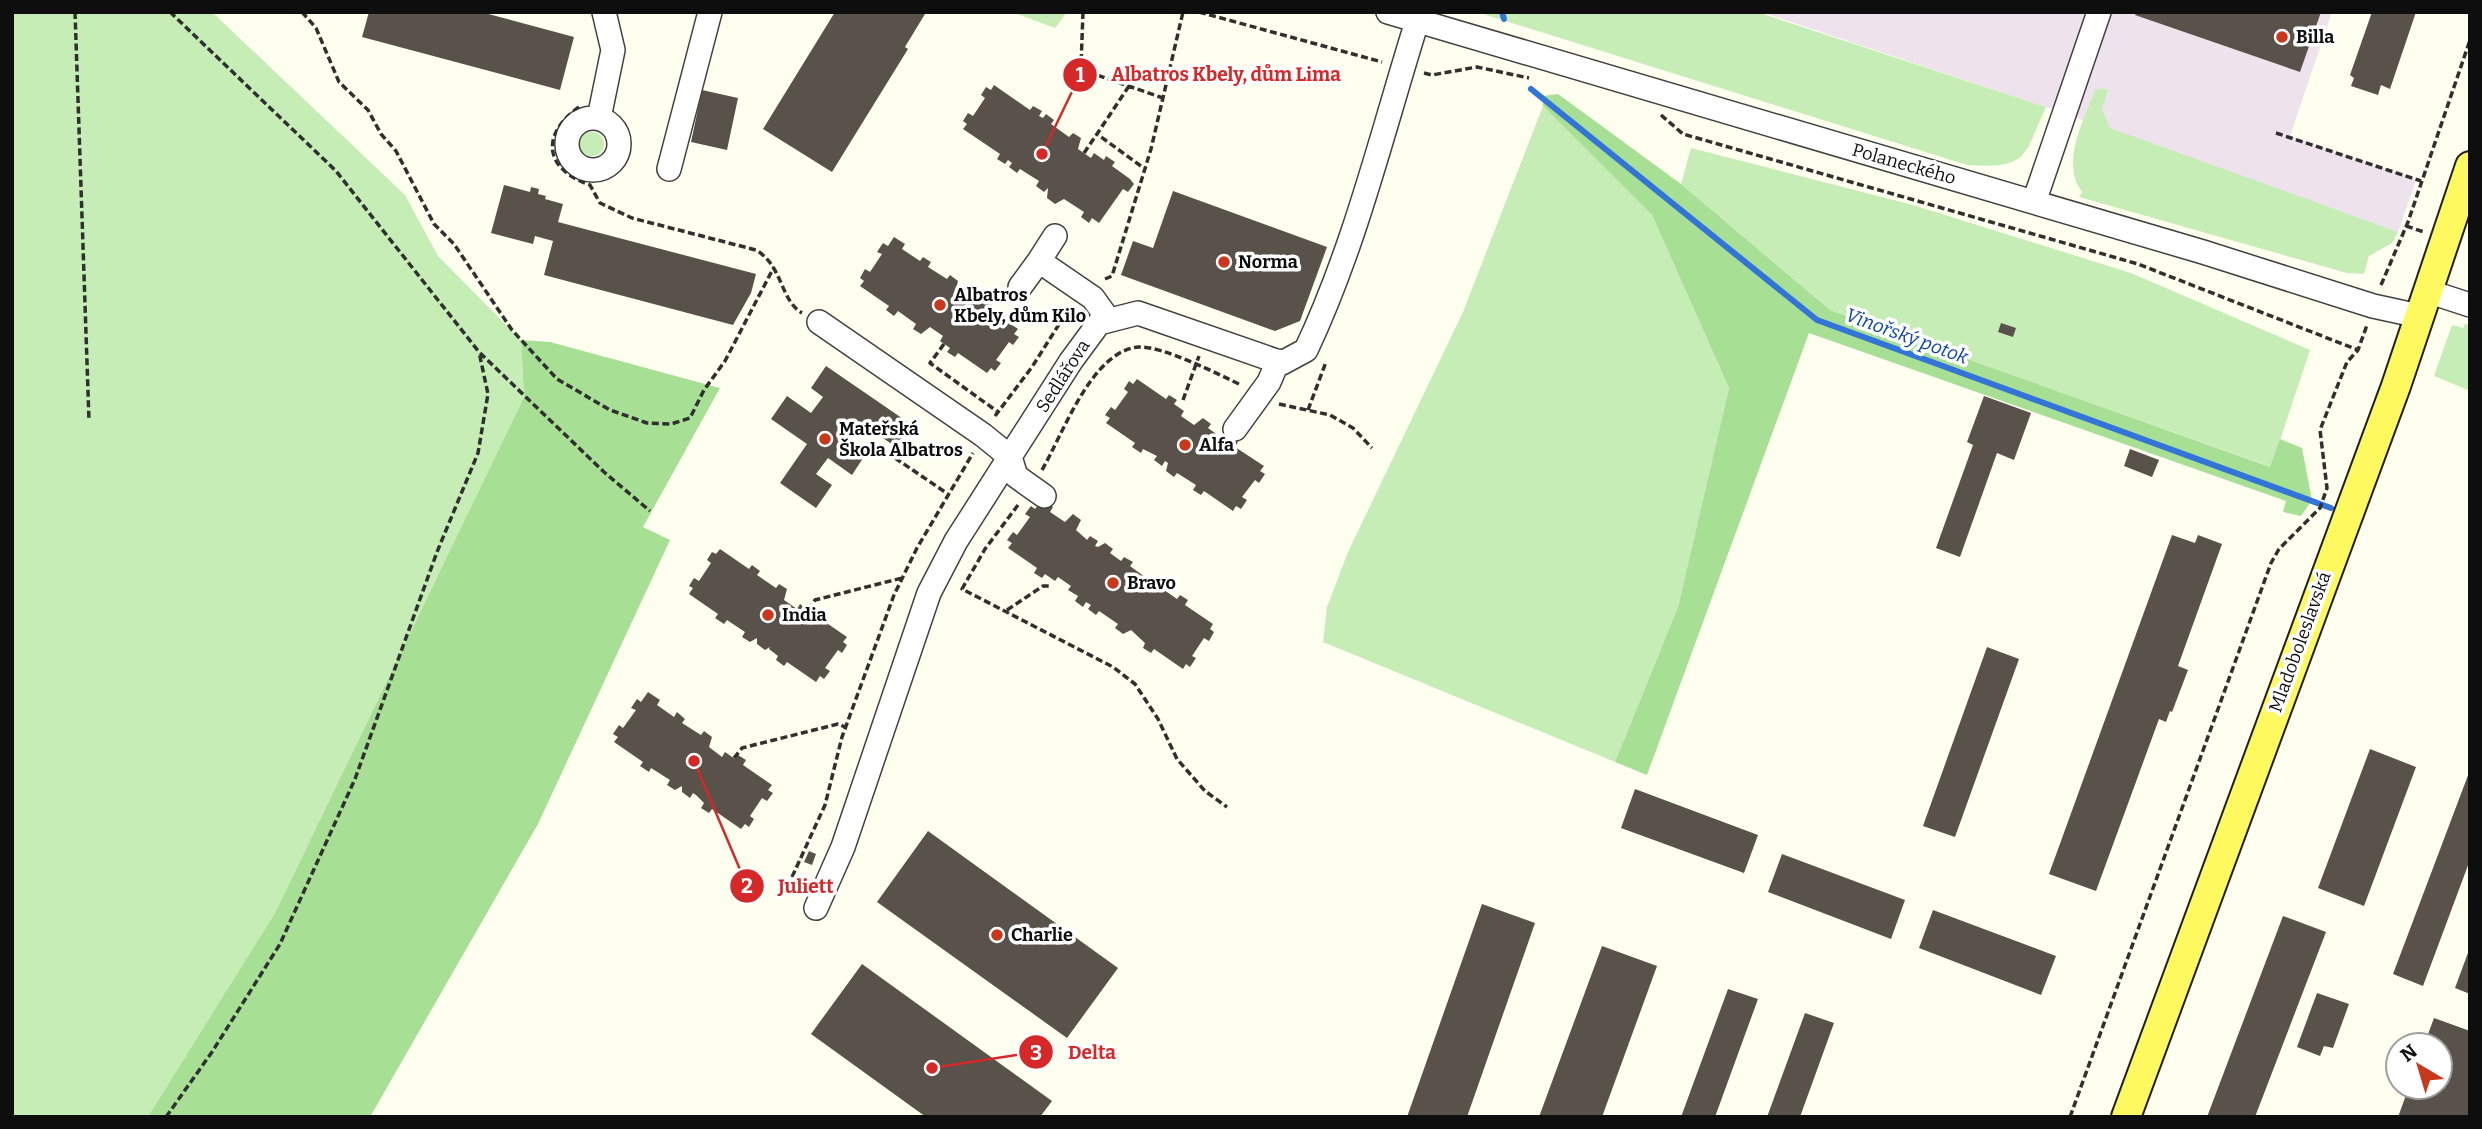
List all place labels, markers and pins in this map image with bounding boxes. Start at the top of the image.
place label: Billa [2296,26,2334,48]
marker: Billa [2274,29,2290,45]
callout: Albatros Kbely, dům Lima [1062,55,1355,95]
place label: Norma [1238,251,1298,273]
marker: Norma [1216,254,1232,270]
place label: Albatros Kbely, dům Kilo [954,284,1086,327]
marker: Albatros Kbely, dům Kilo [932,297,948,313]
place label: Mateřská Škola Albatros [839,418,963,461]
marker: Mateřská Škola Albatros [817,431,833,447]
place label: Alfa [1199,434,1234,456]
marker: Alfa [1177,437,1193,453]
place label: Bravo [1127,572,1176,594]
marker: Bravo [1105,575,1121,591]
place label: India [782,604,827,626]
marker: India [760,607,776,623]
callout: Juliett [729,866,848,906]
place label: Charlie [1011,924,1073,946]
marker: Charlie [989,927,1005,943]
callout: Delta [1019,1032,1130,1072]

